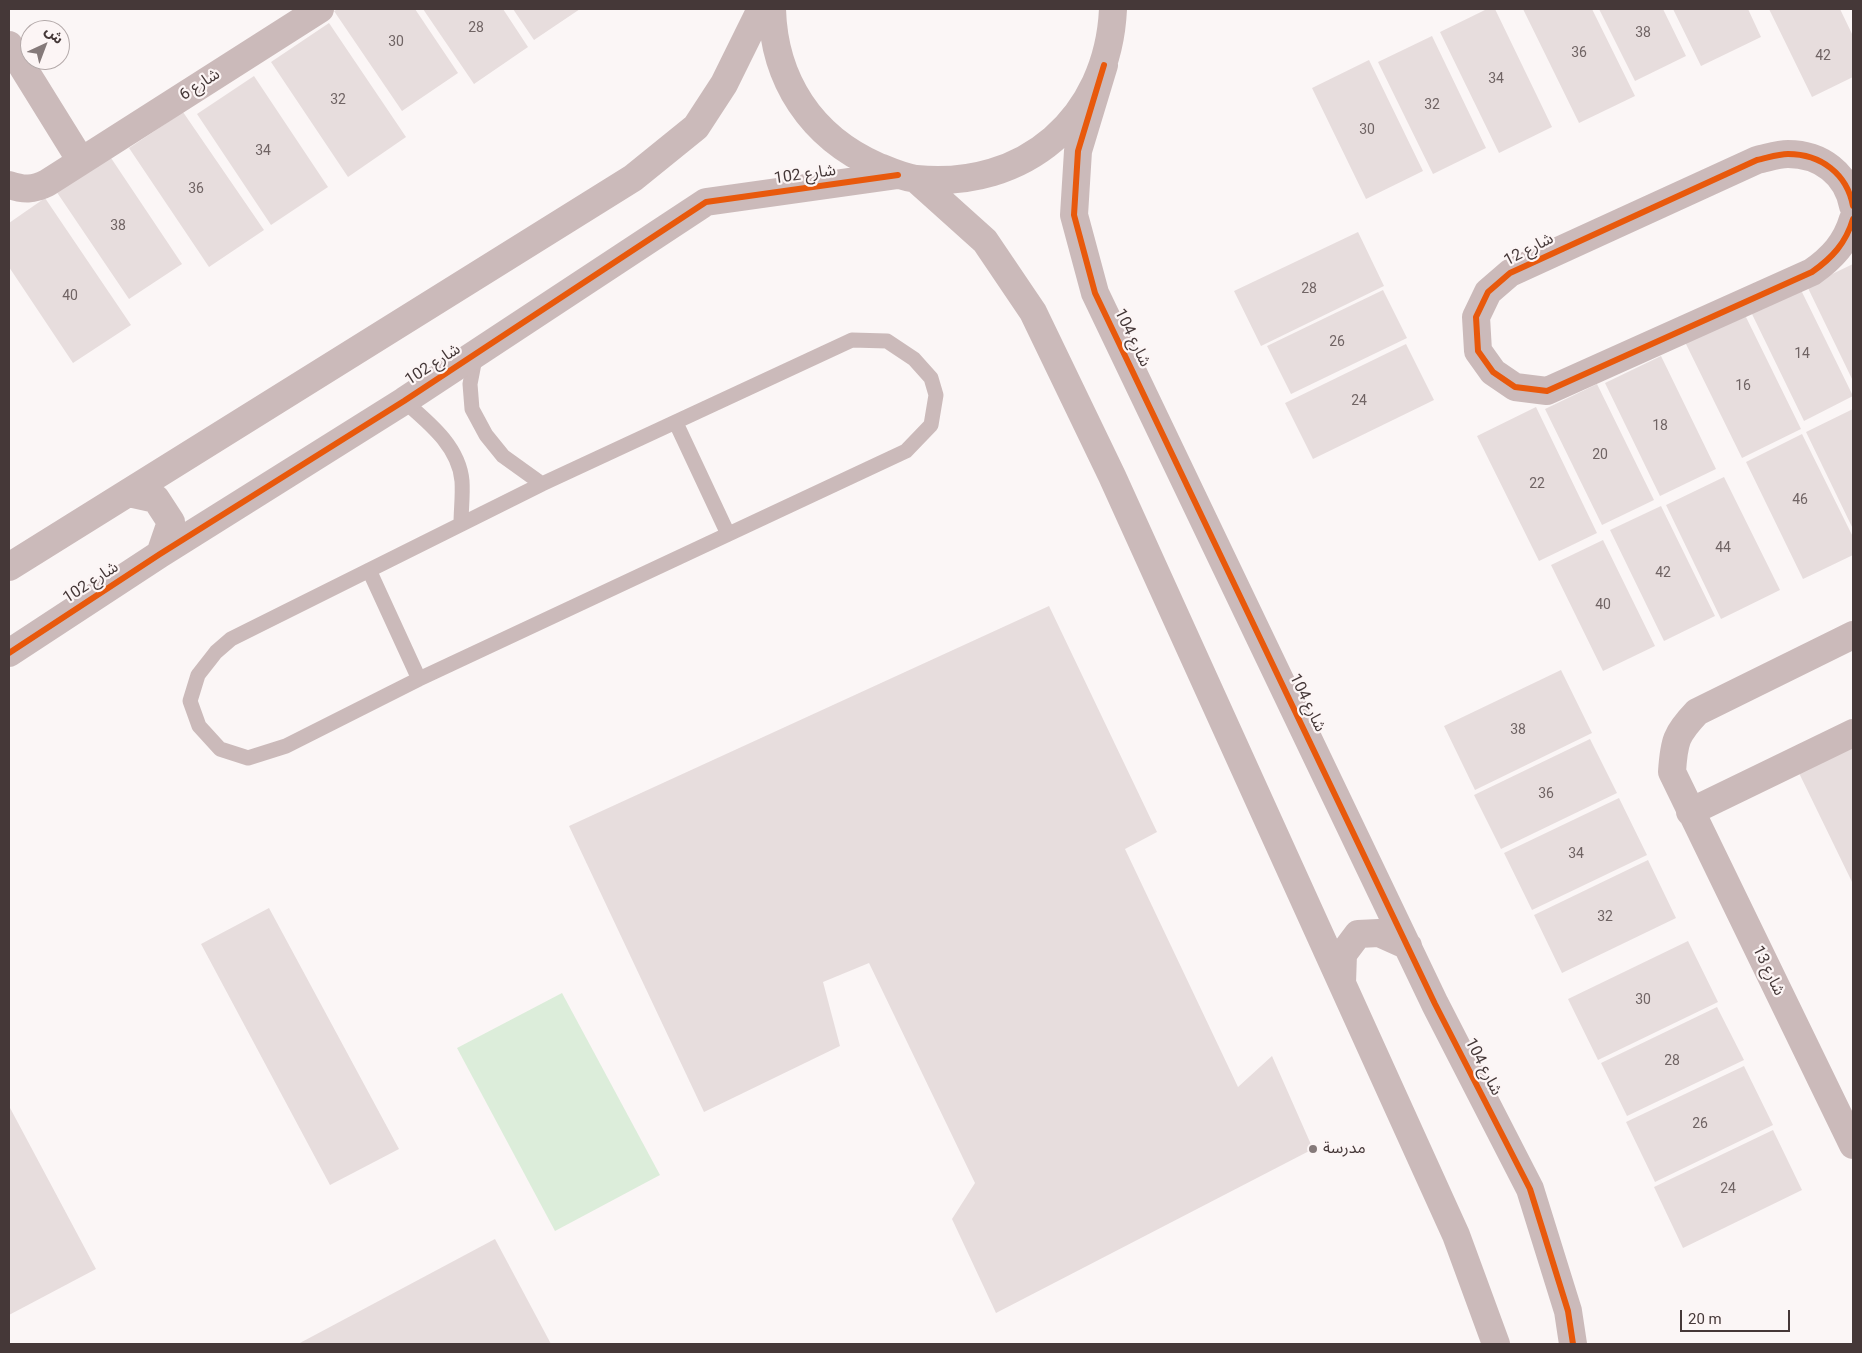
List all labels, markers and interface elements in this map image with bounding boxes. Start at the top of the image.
north arrow [20,20,70,70]
house number: 28 [468,20,484,36]
text: ش [42,22,67,47]
house number: 38 [1635,25,1651,41]
house number: 30 [388,34,404,50]
house number: 36 [1571,45,1587,61]
house number: 42 [1815,48,1831,64]
street label: شارع 6 [176,65,224,105]
house number: 34 [1488,71,1504,87]
house number: 32 [330,92,346,108]
house number: 32 [1424,97,1440,113]
house number: 30 [1359,122,1375,138]
house number: 34 [255,143,271,159]
street label: شارع 102 [773,161,837,189]
house number: 36 [188,181,204,197]
house number: 38 [110,218,126,234]
street label: شارع 12 [1501,229,1557,271]
house number: 28 [1301,281,1317,297]
house number: 40 [62,288,78,304]
street label: شارع 104 [1110,306,1154,370]
house number: 26 [1329,334,1345,350]
street label: شارع 102 [402,340,464,390]
house number: 14 [1794,346,1810,362]
house number: 16 [1735,378,1751,394]
house number: 24 [1351,393,1367,409]
house number: 18 [1652,418,1668,434]
house number: 20 [1592,447,1608,463]
house number: 22 [1529,476,1545,492]
house number: 46 [1792,492,1808,508]
house number: 44 [1715,540,1731,556]
street label: شارع 102 [60,558,122,608]
house number: 42 [1655,565,1671,581]
house number: 40 [1595,597,1611,613]
street label: شارع 104 [1285,671,1329,735]
house number: 38 [1510,722,1526,738]
house number: 36 [1538,786,1554,802]
house number: 34 [1568,846,1584,862]
house number: 32 [1597,909,1613,925]
street label: شارع 13 [1748,943,1788,999]
house number: 30 [1635,992,1651,1008]
street label: شارع 104 [1460,1035,1506,1099]
house number: 28 [1664,1053,1680,1069]
house number: 26 [1692,1116,1708,1132]
place label: مدرسة [1323,1139,1366,1159]
marker: مدرسة [1307,1143,1319,1155]
house number: 24 [1720,1181,1736,1197]
scale bar [1682,1300,1792,1332]
text: 20 m [1688,1310,1722,1328]

